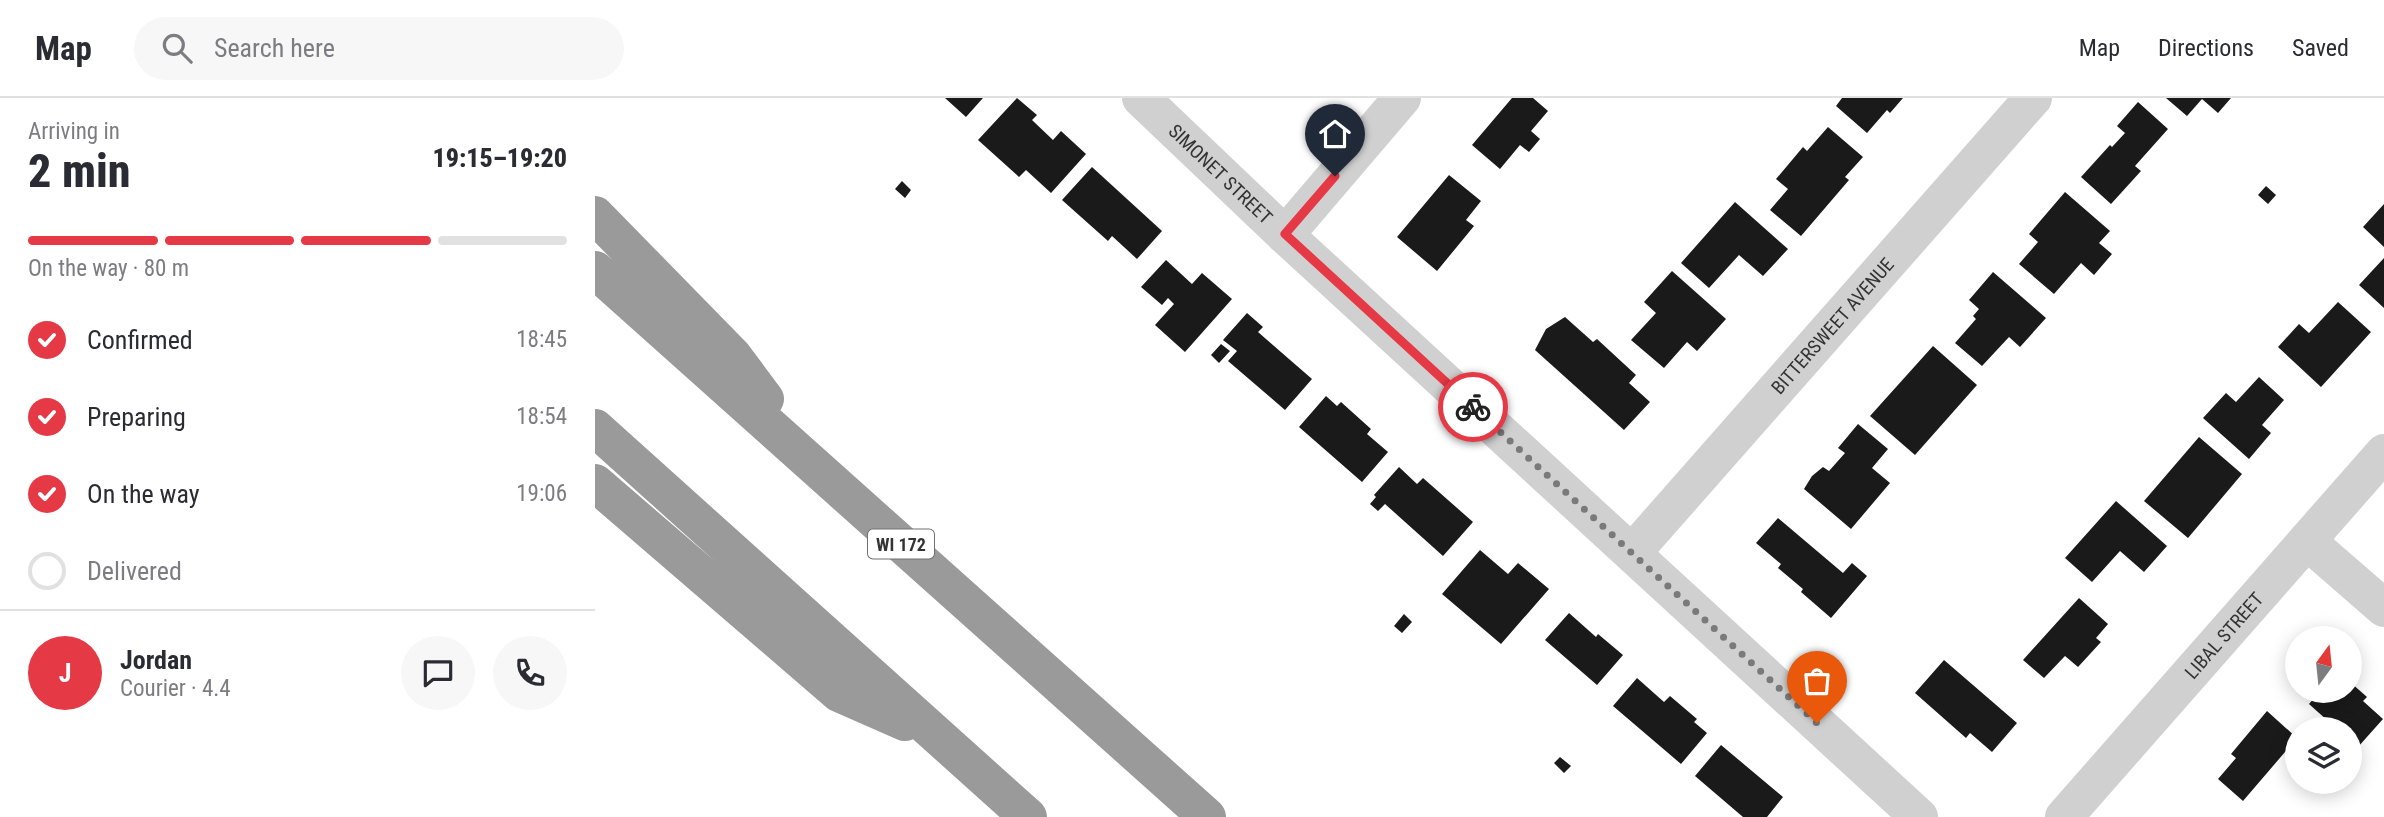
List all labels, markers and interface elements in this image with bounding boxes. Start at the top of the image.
search box [134,17,624,80]
text: Map [35,29,92,68]
icon: search [158,29,196,67]
text: Search here [214,33,335,63]
text: Map [2079,34,2120,62]
text: Directions [2158,34,2254,62]
text: Saved [2292,34,2349,62]
pin [1305,104,1365,176]
icon: home [1316,115,1354,153]
text: Arriving in [28,118,120,145]
street label: SIMONET STREET [1164,119,1277,229]
text: 19:15–19:20 [433,143,567,173]
text: 2 min [28,144,131,198]
street label: BITTERSWEET AVENUE [1766,253,1898,399]
text: On the way · 80 m [28,255,189,282]
icon: check [28,321,66,359]
text: Confirmed [87,325,193,355]
text: 18:45 [516,326,567,353]
courier [1438,372,1508,442]
icon: bike [1454,388,1492,426]
icon: check [28,398,66,436]
text: Preparing [87,402,186,432]
text: 18:54 [516,403,567,430]
icon: check [28,475,66,513]
text: On the way [87,479,200,509]
text: 19:06 [516,480,567,507]
road number: WI 172 [868,530,934,559]
text: Delivered [87,556,182,586]
street label: LIBAL STREET [2180,587,2268,683]
north arrow [2285,626,2363,704]
map controls [2285,626,2362,794]
button: chat [401,636,475,710]
button: phone [493,636,567,710]
text: Jordan [120,645,192,675]
pin [1787,651,1847,723]
text: J [59,658,71,688]
icon: bag [1798,662,1836,700]
text: Courier · 4.4 [120,675,231,702]
button: layers [2285,717,2362,794]

